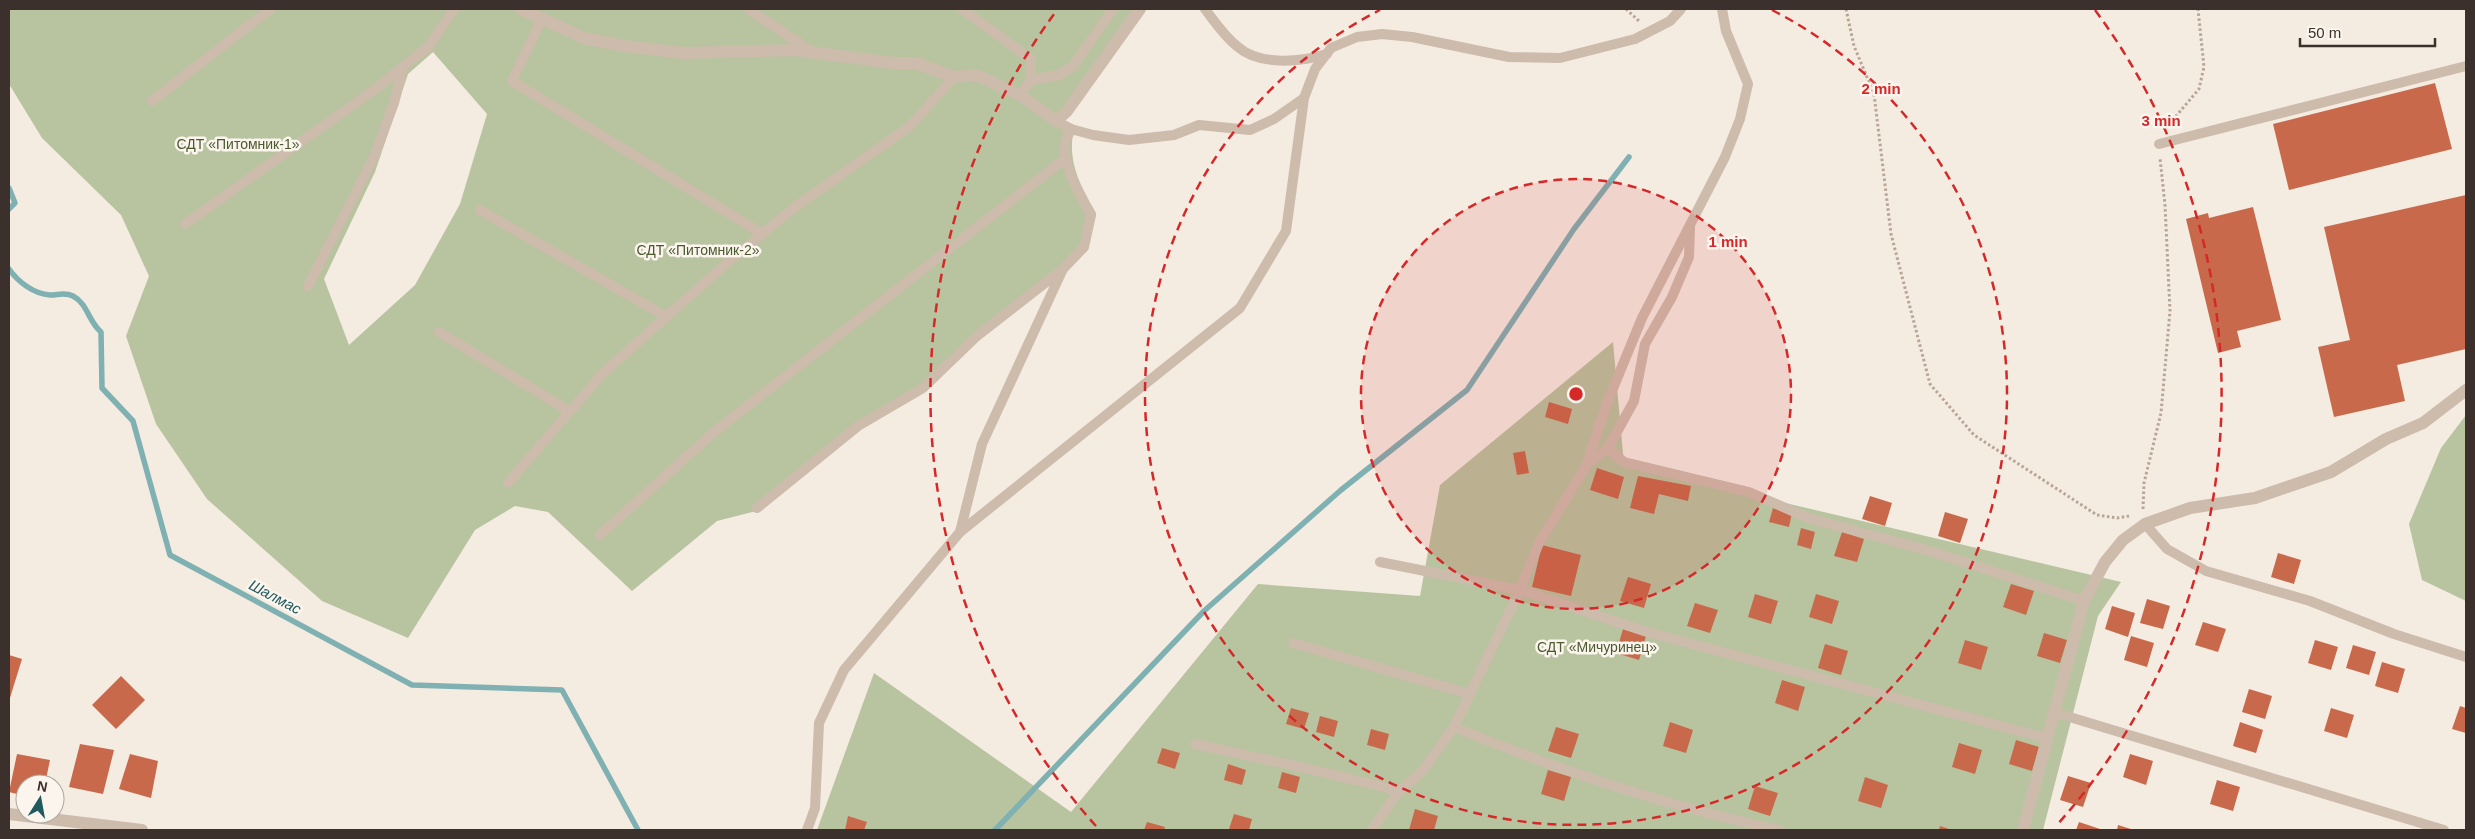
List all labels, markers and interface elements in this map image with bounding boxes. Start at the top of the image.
scale bar [2300,15,2435,47]
text: 50 m [2308,24,2341,41]
text: 2 min [1861,80,1901,97]
text: 3 min [2141,112,2181,129]
park label: СДТ «Питомник-1» [177,136,300,152]
text: 1 min [1708,233,1748,250]
park label: СДТ «Питомник-2» [637,242,760,258]
centre of rings [1567,385,1585,403]
water label: Шалмас [246,576,305,618]
park label: СДТ «Мичуринец» [1537,639,1657,655]
north arrow [15,774,65,824]
text: N [36,777,49,795]

